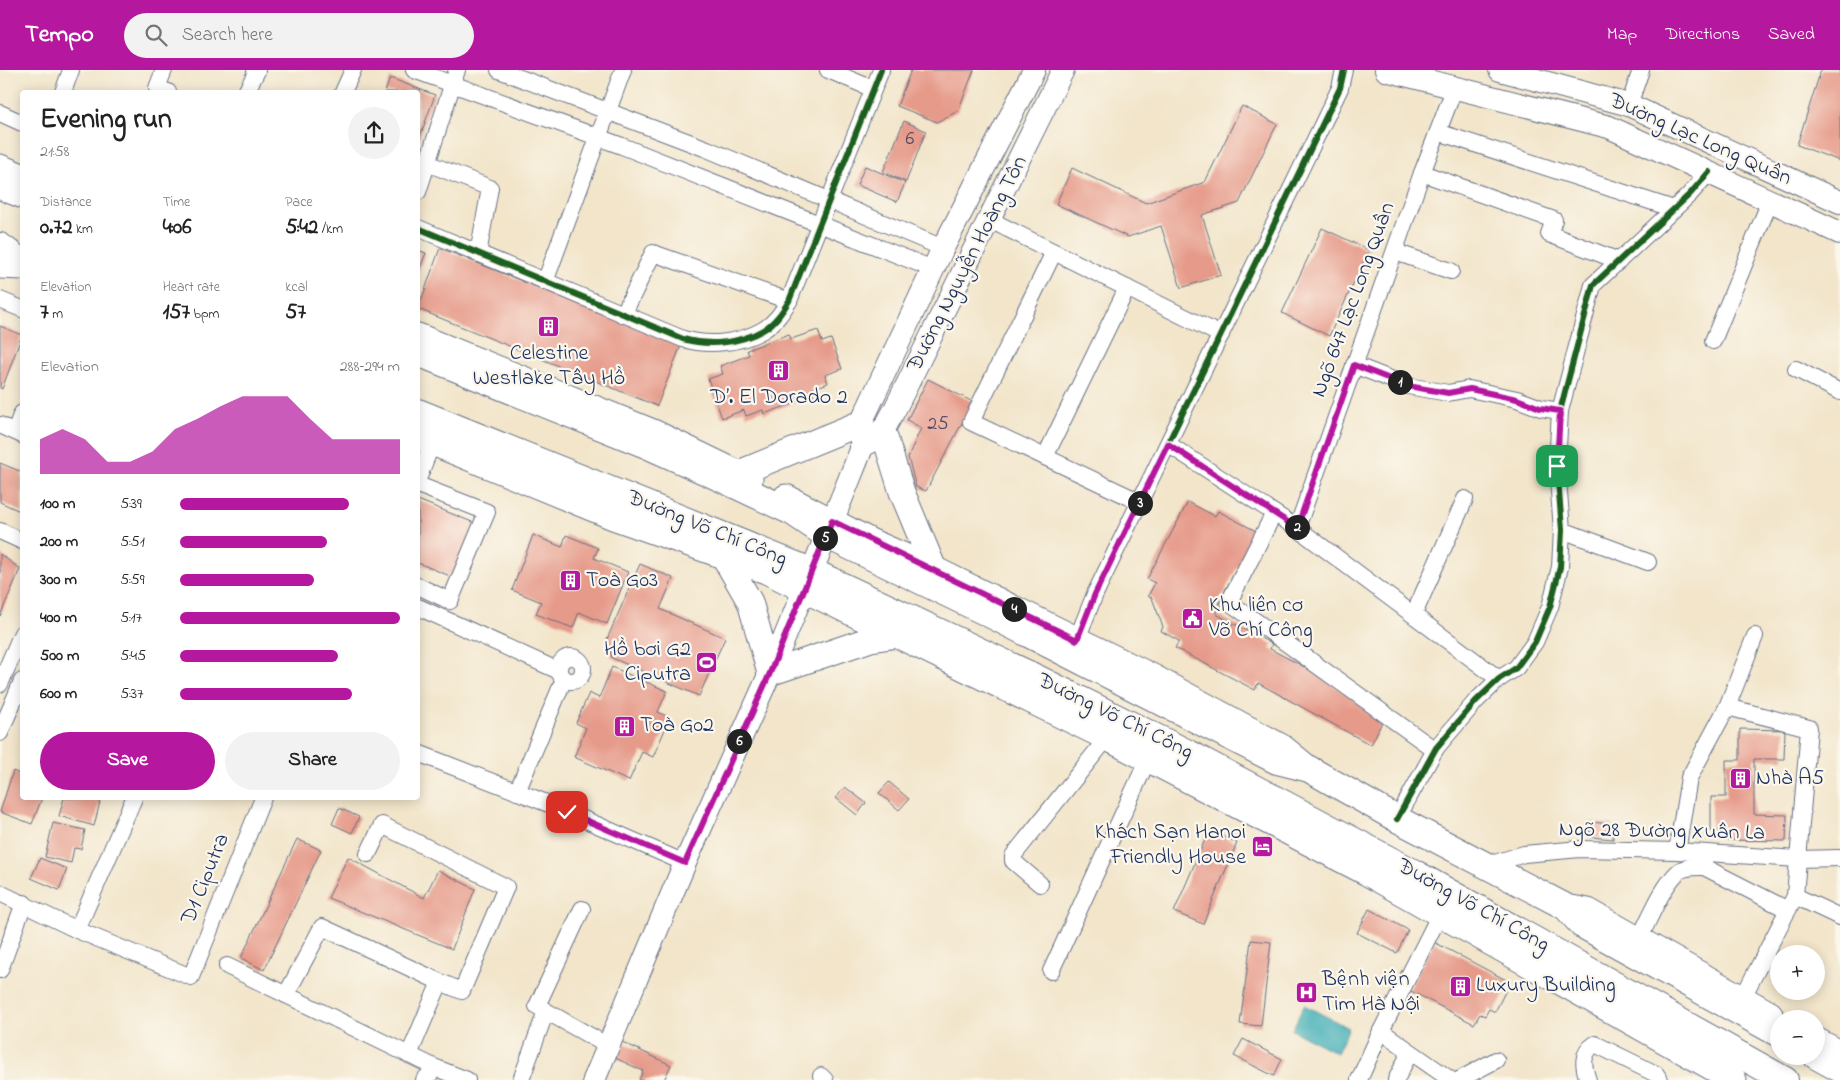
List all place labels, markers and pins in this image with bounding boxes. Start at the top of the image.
building icon: Celestine Westlake Tây Hồ [537,315,561,339]
place label: Celestine Westlake Tây Hồ [473,338,625,396]
building icon: D’. El Dorado 2 [767,359,791,383]
pin: 1 [1388,370,1412,394]
place label: D’. El Dorado 2 [709,382,848,414]
pin [1536,445,1578,487]
pin: 3 [1128,490,1152,516]
pin: 2 [1284,514,1310,540]
pin: 5 [812,526,838,550]
place label: Toà G03 [586,565,658,597]
building icon: Toà G03 [558,569,582,593]
place label: Khu liên cơ Võ Chí Công [1208,590,1313,648]
pin: 4 [1002,596,1026,622]
public building icon: Khu liên cơ Võ Chí Công [1181,607,1205,631]
place label: Hồ bơi G2 Ciputra [604,634,691,691]
sports icon: Hồ bơi G2 Ciputra [695,651,719,675]
place label: Toà G02 [640,710,714,742]
building icon: Toà G02 [612,714,636,738]
pin: 6 [726,728,752,754]
place label: Nhà A5 [1756,763,1824,795]
building icon: Nhà A5 [1728,767,1752,791]
pin [546,791,588,833]
place label: Khách Sạn Hanoi Friendly House [1095,817,1246,875]
hotel icon: Khách Sạn Hanoi Friendly House [1250,834,1274,858]
place label: Bệnh viện Tim Hà Nội [1321,964,1420,1021]
place label: Luxury Building [1476,970,1616,1003]
building icon: Luxury Building [1448,974,1472,998]
hospital icon: Bệnh viện Tim Hà Nội [1294,981,1318,1005]

